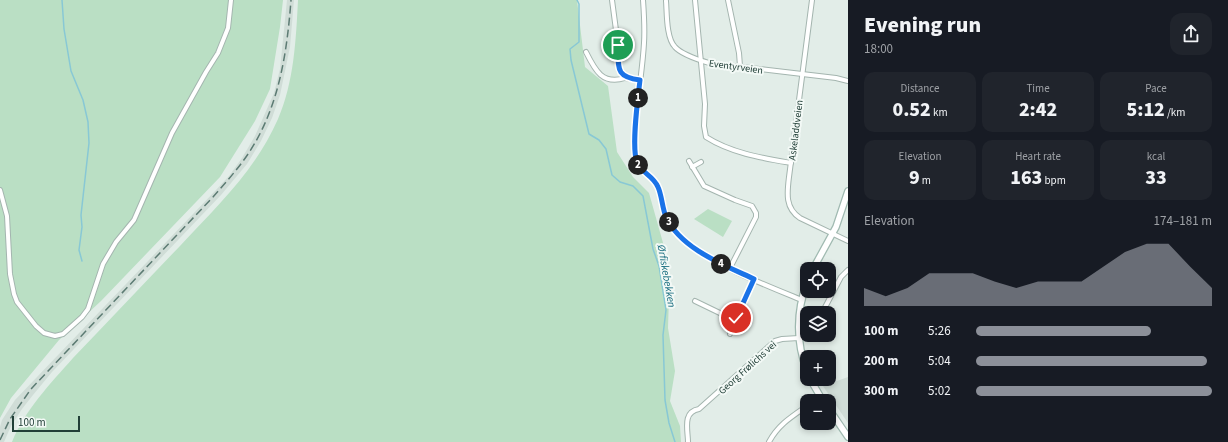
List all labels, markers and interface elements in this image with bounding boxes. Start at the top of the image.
text: Evening run [864,9,981,41]
button: share [1170,13,1212,55]
pin [601,28,635,62]
icon: arrive [607,34,629,56]
text: 18:00 [864,40,893,58]
street label: Eventyrveien [708,56,764,78]
text: Distance [900,81,940,96]
text: Time [1026,81,1050,96]
text: Pace [1145,81,1167,96]
pin: 1 [628,88,648,108]
text: 1 [635,90,641,105]
text: 0.52 [892,96,931,124]
text: 2:42 [1019,96,1057,124]
text: 5:12 [1127,96,1165,124]
street label: Askeladdveien [785,99,807,161]
text: km [931,105,948,120]
text: /km [1165,105,1185,120]
text: Elevation [899,149,941,164]
text: Heart rate [1015,149,1061,164]
text: kcal [1147,149,1165,164]
pin: 2 [628,155,648,175]
text: 2 [635,157,641,172]
text: 9 [909,164,920,192]
text: 163 [1010,164,1042,192]
text: 33 [1145,164,1167,192]
text: m [920,173,931,188]
text: bpm [1042,173,1066,188]
pin: 3 [659,212,679,232]
text: Elevation [864,212,915,230]
text: 174–181 m [1154,212,1212,230]
text: 3 [666,214,672,229]
water label: Ørfiskebekken [653,242,679,309]
pin: 4 [711,254,731,274]
text: 4 [718,256,724,271]
map controls [800,262,836,430]
button: locate [800,262,836,298]
pin [719,301,753,335]
button: layers [800,306,836,342]
icon: check [725,307,747,329]
text: 100 m [864,322,898,340]
text: 5:26 [928,322,951,340]
street label: Georg Frølichs vei [716,338,780,398]
button: + [800,350,836,386]
text: 200 m [864,352,898,370]
text: 5:04 [928,352,951,370]
text: 300 m [864,382,898,400]
text: 5:02 [928,382,951,400]
button: − [800,394,836,430]
scale bar [12,414,80,433]
text: 100 m [18,415,46,430]

